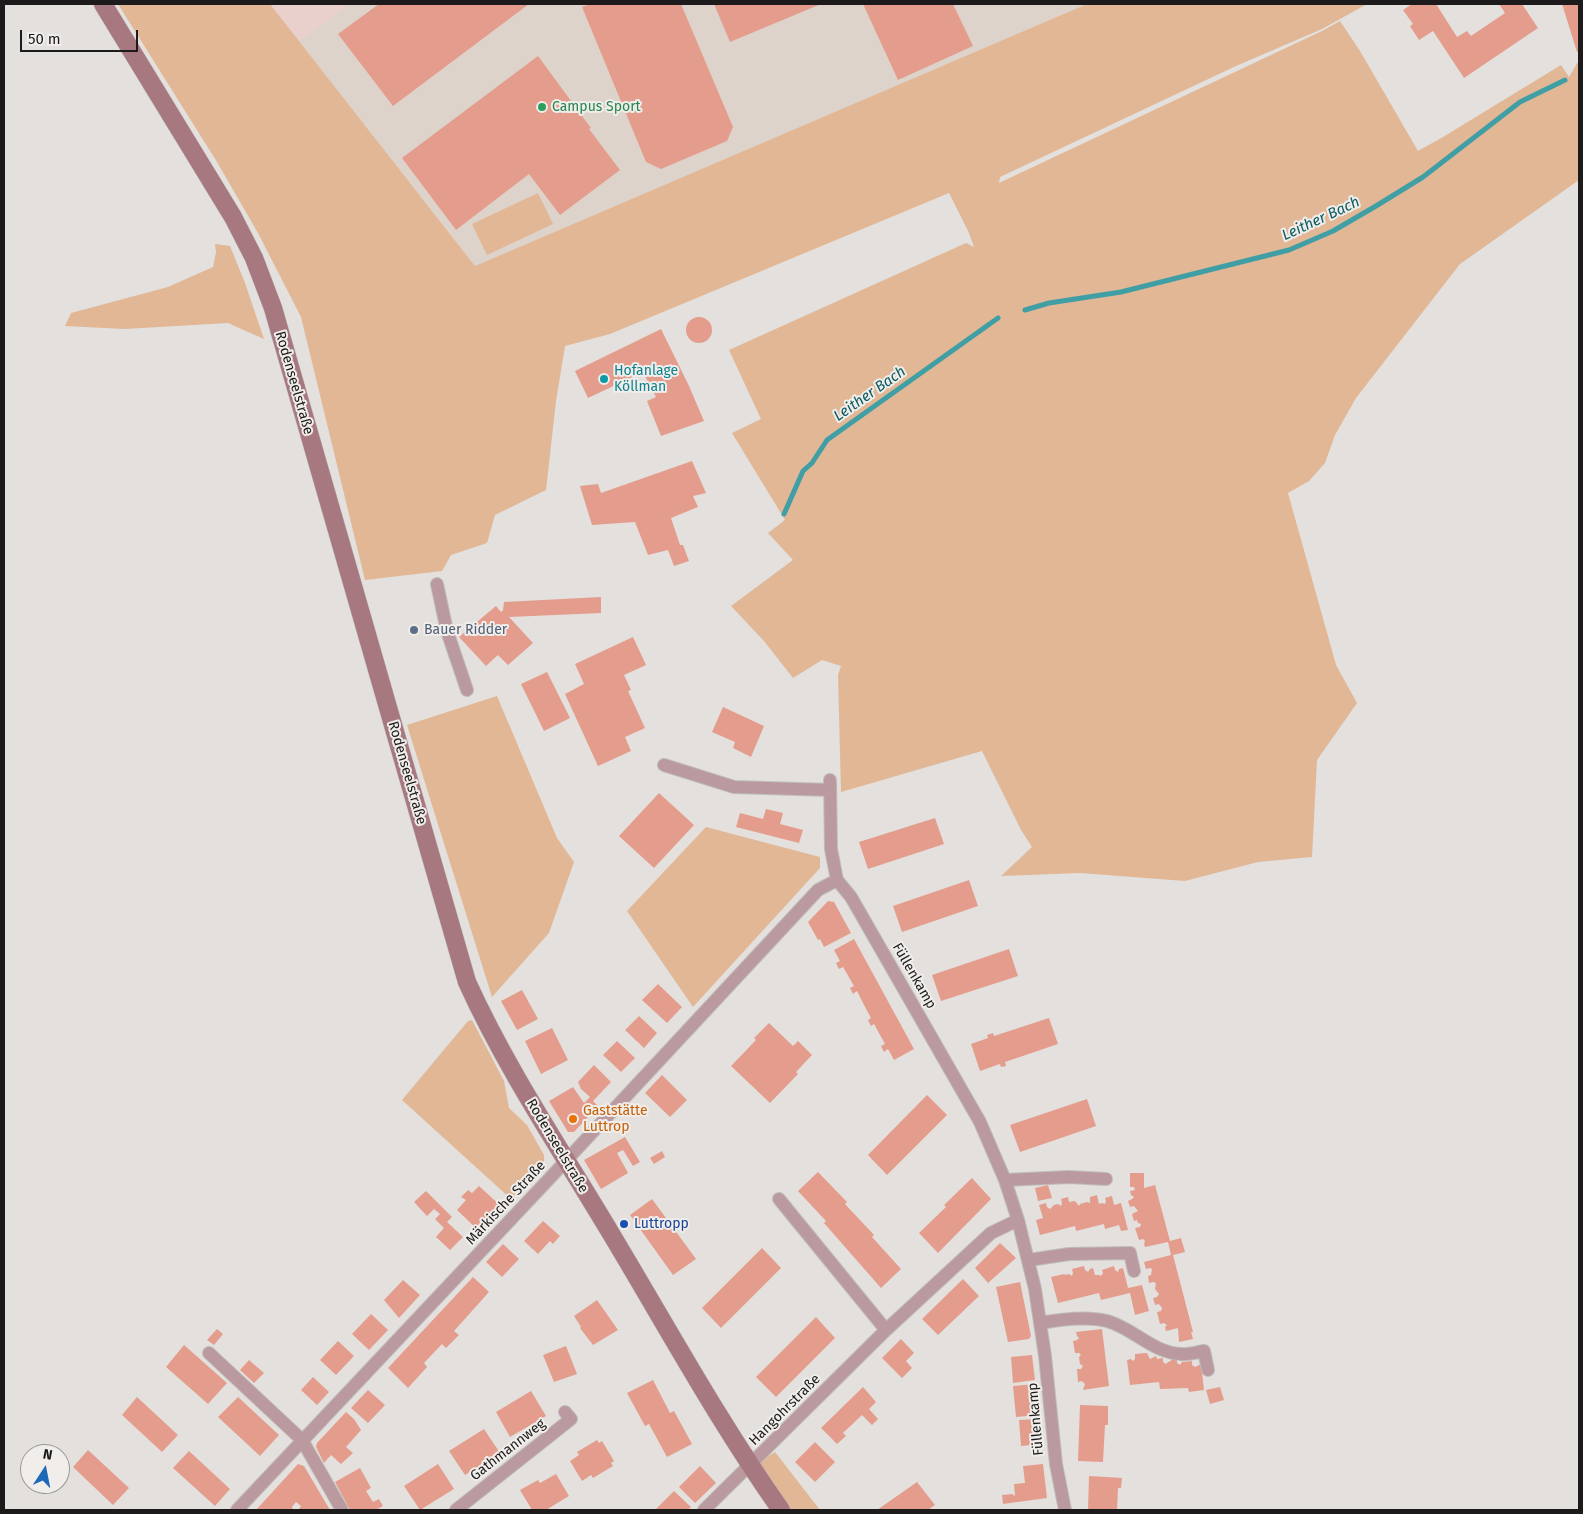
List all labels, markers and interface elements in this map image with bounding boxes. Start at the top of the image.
scale bar [22,20,140,52]
text: 50 m [28,30,61,48]
place label: Campus Sport [552,99,641,115]
marker: Campus Sport [536,101,548,113]
water label: Leither Bach [1279,193,1363,245]
street label: Rodenseelstraße [271,329,317,437]
place label: Hofanlage Köllman [614,363,678,396]
water label: Leither Bach [831,363,909,425]
marker: Hofanlage Köllman [598,373,610,385]
place label: Bauer Ridder [424,622,507,638]
marker: Bauer Ridder [408,624,420,636]
street label: Rodenseelstraße [384,719,430,827]
street label: Füllenkamp [888,940,940,1012]
street label: Rodenseelstraße [522,1096,592,1196]
place label: Gaststätte Luttrop [583,1103,648,1136]
marker: Gaststätte Luttrop [567,1113,579,1125]
street label: Märkische Straße [463,1157,549,1249]
place label: Luttropp [634,1216,689,1232]
marker: Luttropp [618,1218,630,1230]
street label: Hangohrstraße [746,1371,824,1449]
street label: Füllenkamp [1024,1382,1048,1456]
street label: Gathmannweg [467,1415,549,1485]
north arrow [20,1444,70,1494]
text: N [42,1446,54,1464]

